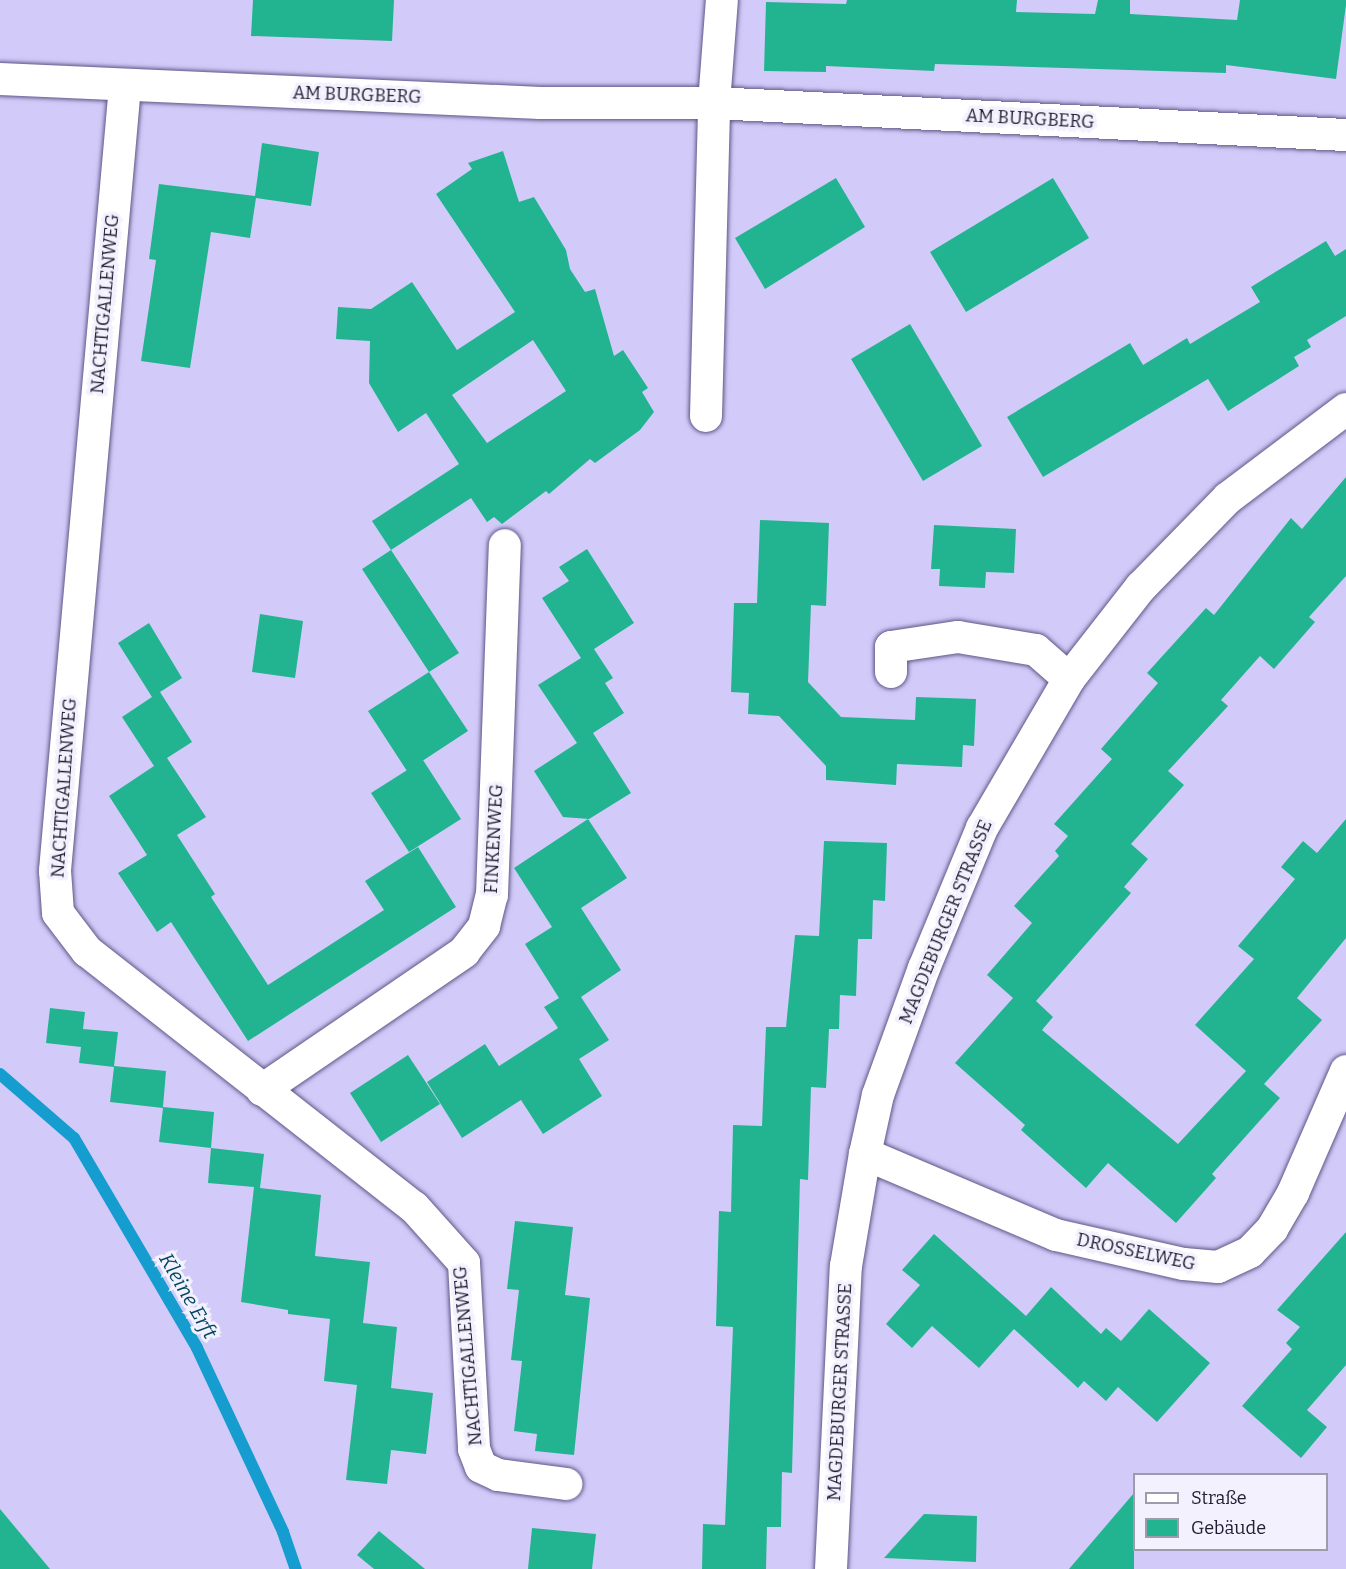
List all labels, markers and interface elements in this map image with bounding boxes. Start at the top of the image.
street label: AM BURGBERG [292,82,422,108]
street label: AM BURGBERG [965,105,1095,133]
street label: NACHTIGALLENWEG [86,213,124,395]
street label: NACHTIGALLENWEG [47,697,81,879]
street label: FINKENWEG [480,784,508,894]
street label: MAGDEBURGER STRASSE [895,817,997,1027]
street label: DROSSELWEG [1075,1229,1197,1275]
water label: Kleine Erft [154,1249,222,1343]
street label: NACHTIGALLENWEG [449,1265,487,1447]
street label: MAGDEBURGER STRASSE [824,1282,856,1502]
legend [1133,1473,1328,1551]
text: Straße [1191,1487,1247,1509]
text: Gebäude [1191,1517,1266,1539]

